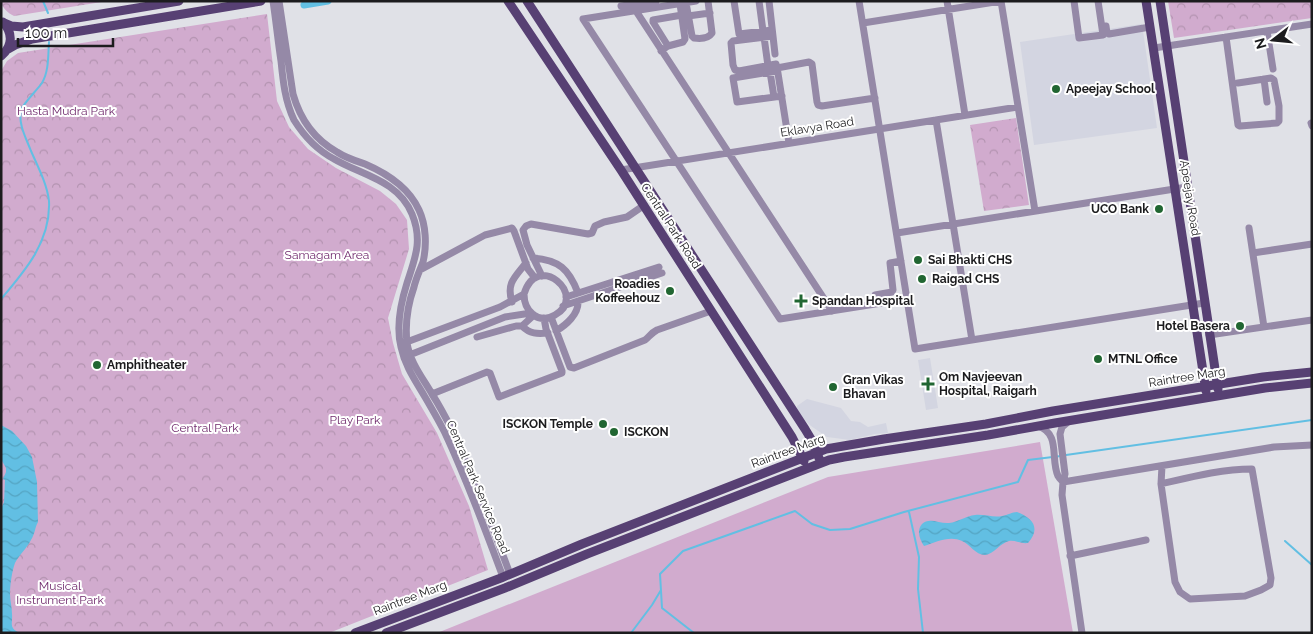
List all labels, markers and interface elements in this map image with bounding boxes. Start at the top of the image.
scale bar [18,15,112,47]
north arrow [1248,15,1298,65]
text: 100 m [25,24,67,42]
text: N [1251,36,1270,51]
place label: Apeejay School [1066,82,1155,96]
marker: Apeejay School [1050,83,1062,95]
park label: Hasta Mudra Park [17,104,116,118]
street label: Eklavya Road [779,114,855,140]
street label: Apeejay Road [1177,159,1203,237]
street label: Central Park Road [638,181,704,271]
place label: UCO Bank [1091,202,1149,216]
marker: UCO Bank [1153,203,1165,215]
park label: Samagam Area [285,248,369,262]
place label: Sai Bhakti CHS [928,253,1012,267]
marker: Sai Bhakti CHS [912,254,924,266]
place label: Raigad CHS [932,272,999,286]
marker: Raigad CHS [916,273,928,285]
place label: Roadies Koffeehouz [595,277,660,305]
marker: Roadies Koffeehouz [664,285,676,297]
marker: Spandan Hospital [794,294,808,308]
place label: Spandan Hospital [812,294,914,308]
place label: Hotel Basera [1156,319,1230,333]
marker: Hotel Basera [1234,320,1246,332]
place label: MTNL Office [1108,352,1177,366]
marker: MTNL Office [1092,353,1104,365]
place label: Amphitheater [107,358,187,372]
marker: Amphitheater [91,359,103,371]
street label: Raintree Marg [1148,364,1226,390]
place label: Om Navjeevan Hospital, Raigarh [939,370,1037,398]
place label: Gran Vikas Bhavan [843,373,904,401]
marker: Om Navjeevan Hospital, Raigarh [921,377,935,391]
marker: Gran Vikas Bhavan [827,381,839,393]
park label: Play Park [330,413,381,427]
place label: ISCKON Temple [502,417,593,431]
street label: Central Park Service Road [444,418,512,556]
marker: ISCKON Temple [597,418,609,430]
park label: Central Park [171,421,239,435]
place label: ISCKON [624,425,669,439]
marker: ISCKON [608,426,620,438]
street label: Raintree Marg [749,431,827,471]
street label: Raintree Marg [371,578,449,618]
park label: Musical Instrument Park [16,579,104,607]

